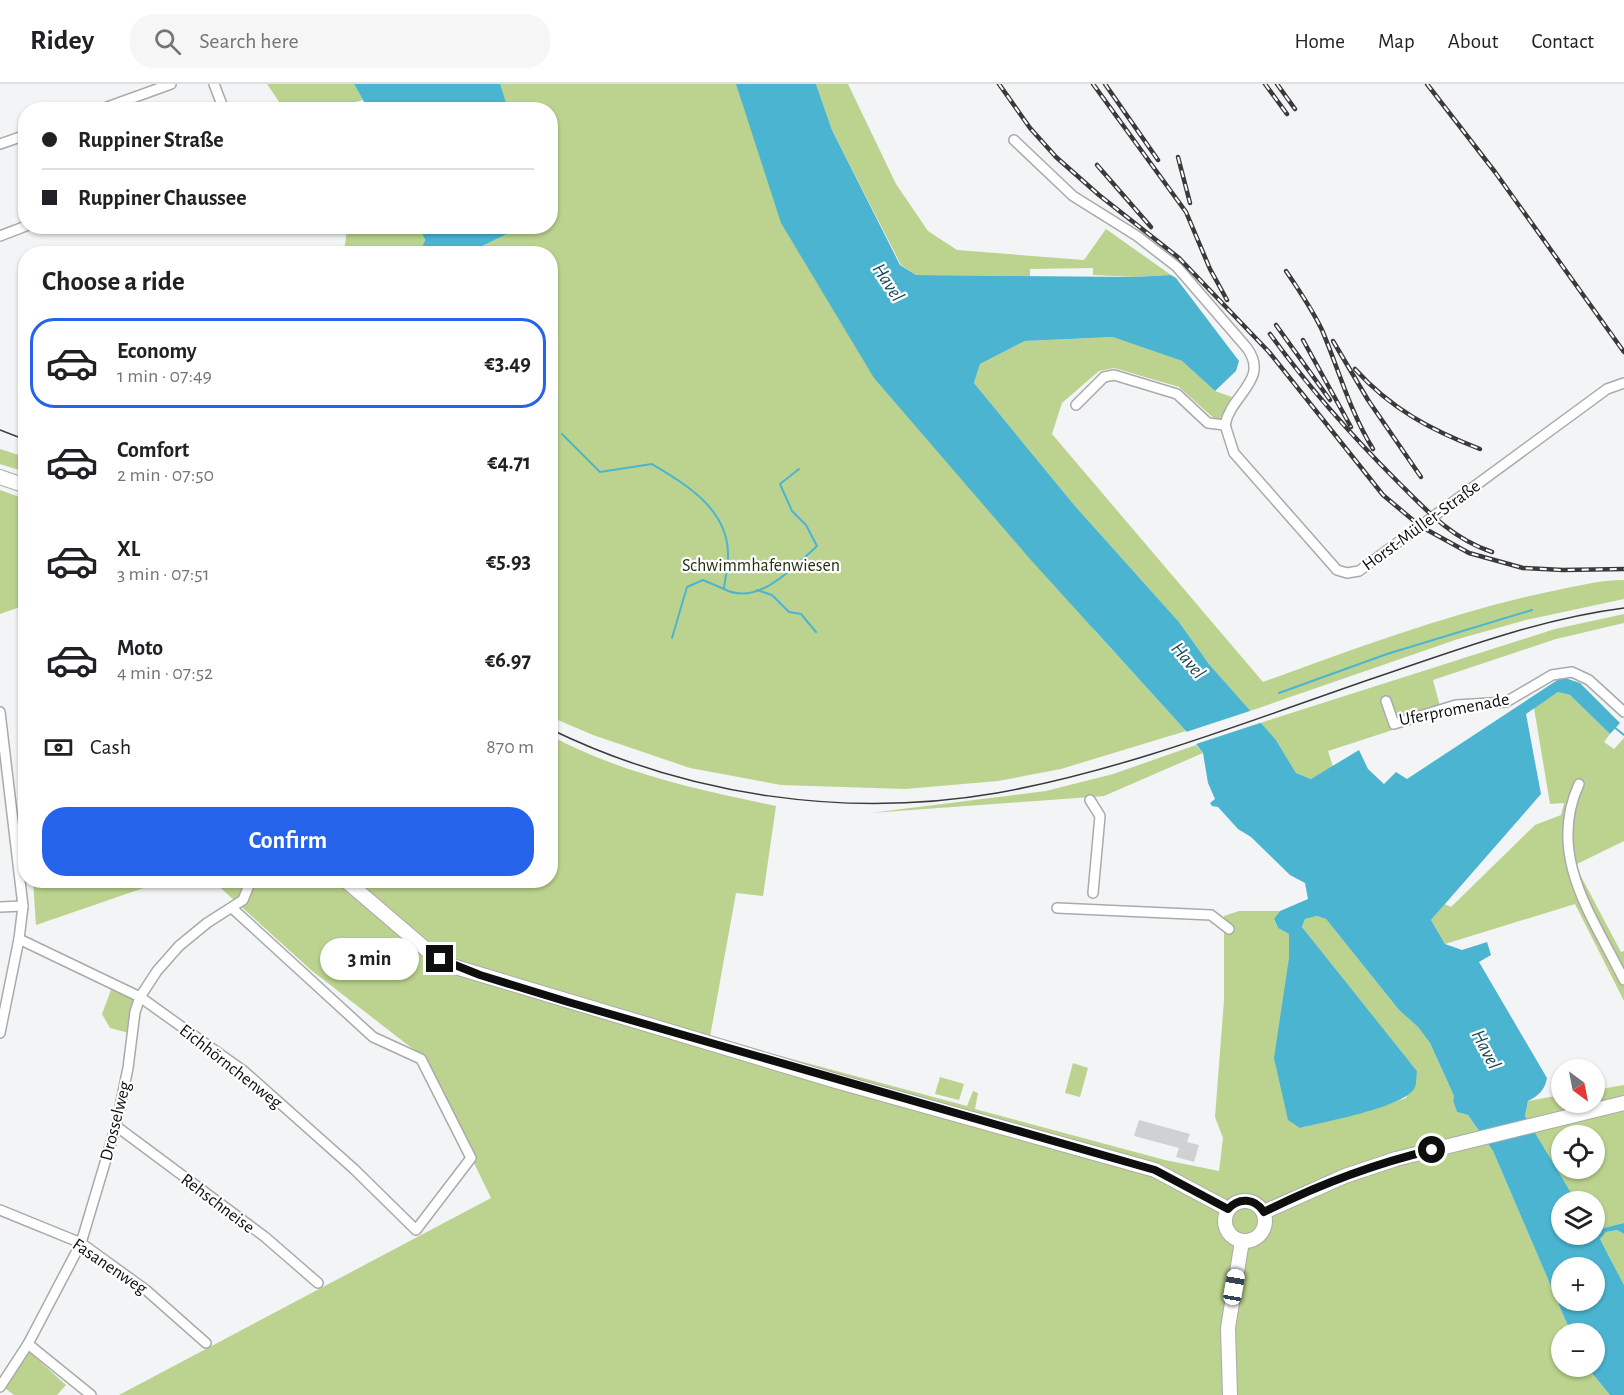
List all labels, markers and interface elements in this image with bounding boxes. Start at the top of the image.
search box [130,14,550,68]
icon: search [151,25,184,58]
text: Ridey [30,27,94,55]
text: Search here [199,30,299,52]
text: Home [1294,31,1345,52]
text: Map [1378,31,1415,52]
text: About [1448,31,1498,52]
text: Contact [1531,31,1594,52]
text: Ruppiner Straße [78,129,224,151]
text: Ruppiner Chaussee [78,187,247,209]
water label: Havel [868,260,908,305]
text: Choose a ride [42,268,185,295]
icon: car [45,336,99,390]
text: Economy [117,340,197,362]
text: €3.49 [485,352,531,374]
text: 1 min · 07:49 [117,366,212,386]
icon: car [45,435,99,489]
text: Comfort [117,439,189,461]
text: €4.71 [487,451,531,473]
text: 2 min · 07:50 [117,465,214,485]
street label: Horst-Müller-Straße [1359,477,1484,575]
icon: car [45,534,99,588]
text: XL [117,538,140,560]
text: €5.93 [486,550,531,572]
park label: Schwimmhafenwiesen [682,557,840,575]
text: 3 min · 07:51 [117,564,210,584]
icon: car [45,633,99,687]
text: Moto [117,637,163,659]
water label: Havel [1167,638,1209,683]
text: €6.97 [485,649,531,671]
text: 4 min · 07:52 [117,663,213,683]
street label: Uferpromenade [1398,690,1511,729]
icon: cash [42,731,75,764]
text: Cash [90,736,131,758]
text: 870 m [486,737,534,757]
button: Confirm [42,807,534,876]
callout: 3 min [320,938,419,980]
route end [426,945,453,972]
text: 3 min [348,949,391,969]
street label: Eichhörnchenweg [176,1021,285,1112]
water label: Havel [1468,1026,1504,1073]
north arrow [1551,1059,1605,1113]
map controls [1551,1059,1605,1377]
street label: Drosselweg [97,1080,135,1163]
button: locate [1551,1125,1605,1179]
route start [1418,1136,1445,1163]
street label: Rehschneise [177,1171,257,1237]
button: layers [1551,1191,1605,1245]
street label: Fasanenweg [69,1235,150,1298]
button: + [1551,1257,1605,1311]
car [1222,1268,1246,1306]
button: − [1551,1323,1605,1377]

